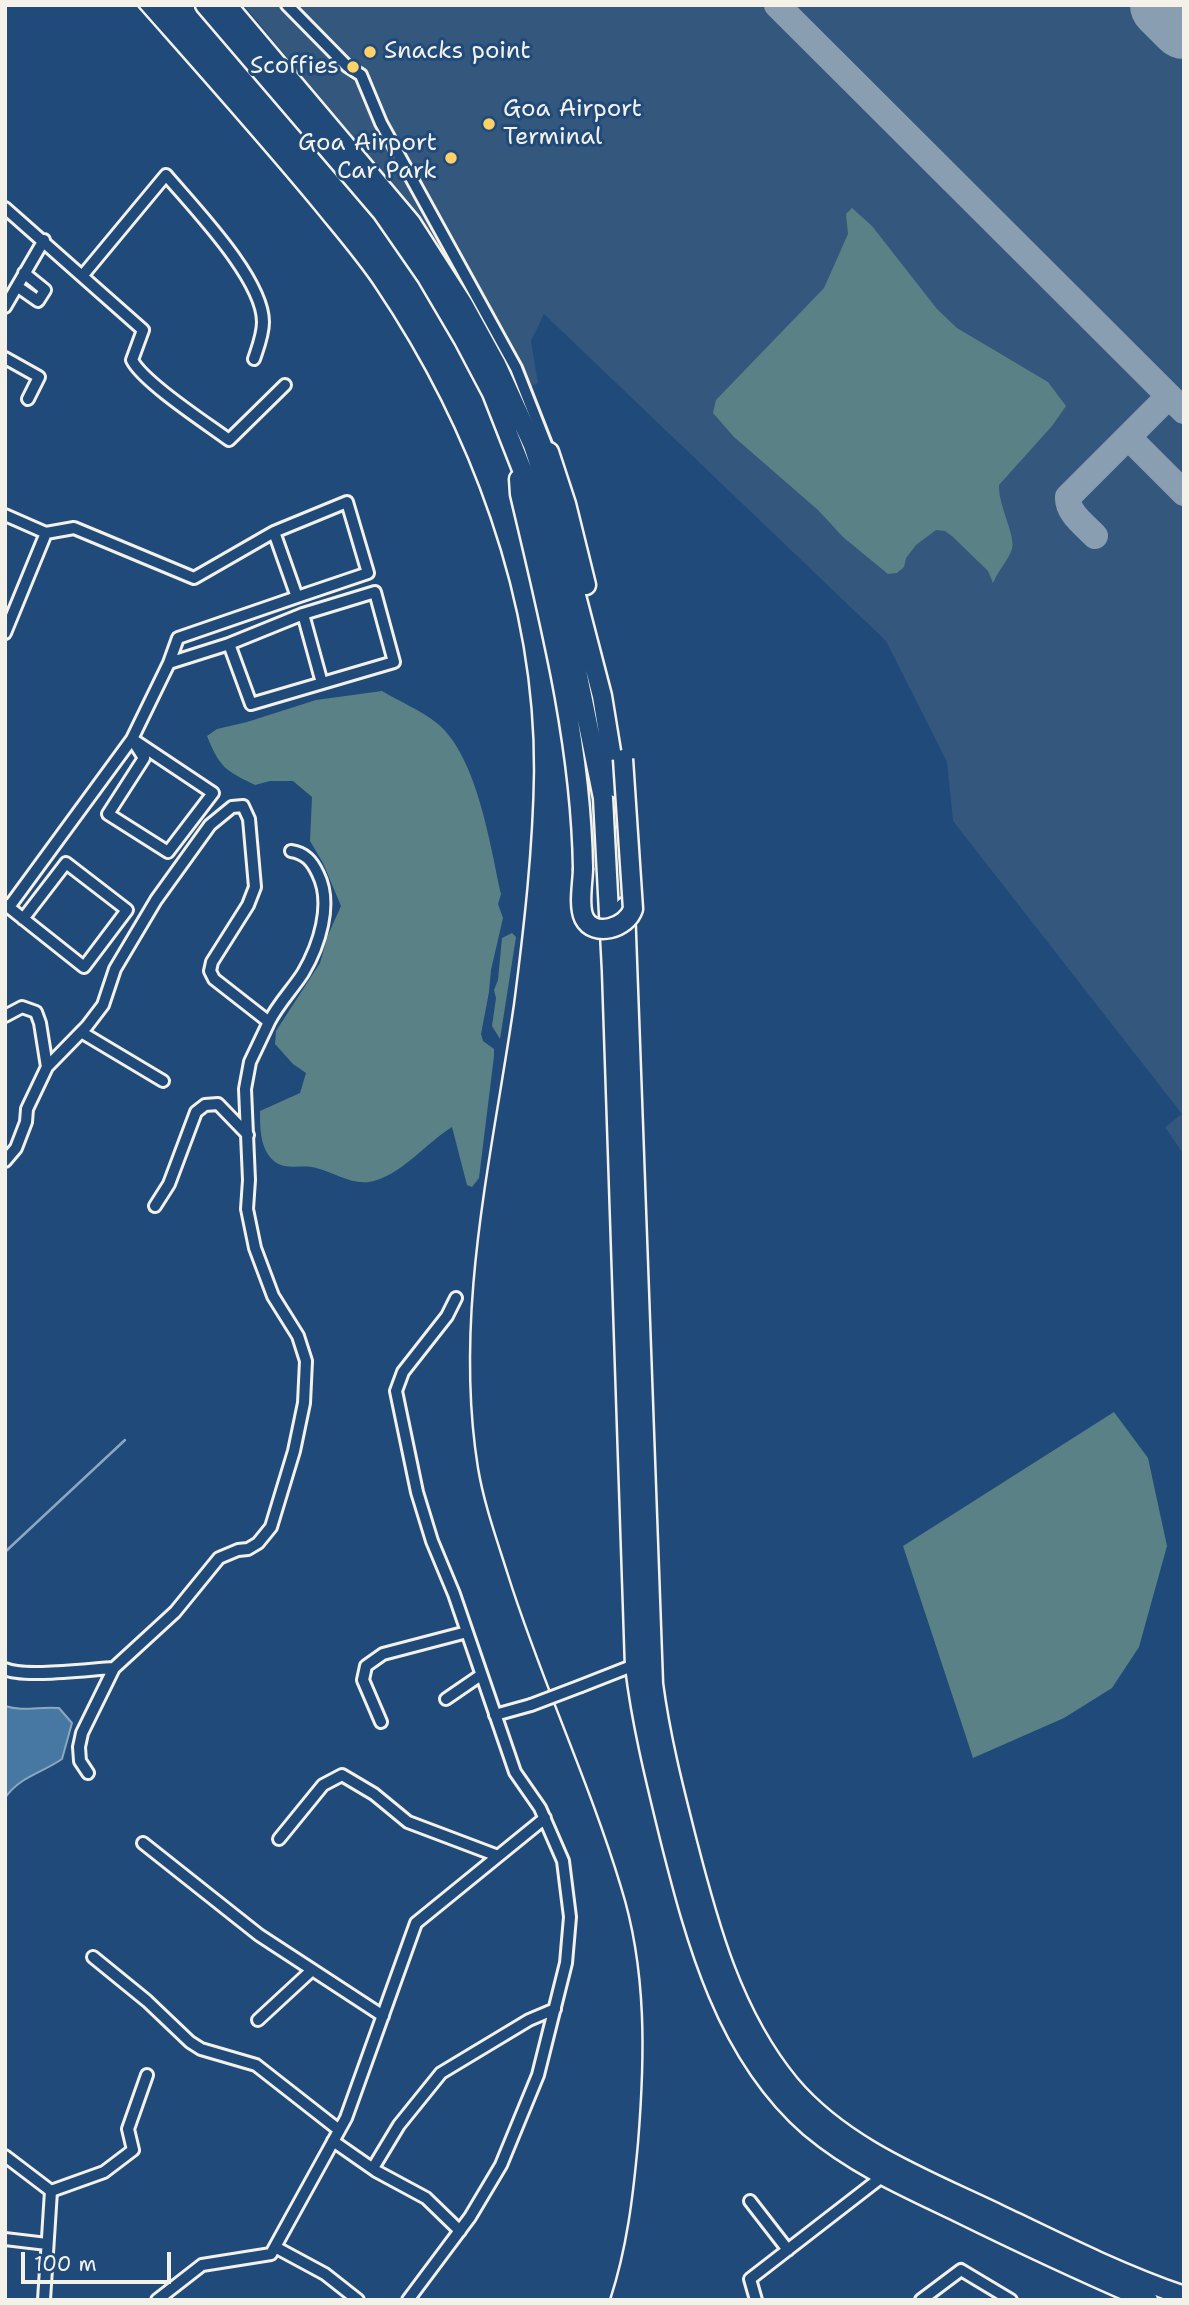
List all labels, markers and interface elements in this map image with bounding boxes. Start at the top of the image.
place label: Snacks point [384,38,531,66]
marker: Snacks point [362,44,378,60]
place label: Scoffies [250,53,339,81]
marker: Scoffies [345,59,361,75]
place label: Goa Airport Terminal [503,96,642,152]
marker: Goa Airport Terminal [481,116,497,132]
place label: Goa Airport Car Park [298,130,437,186]
marker: Goa Airport Car Park [443,150,459,166]
scale bar [24,2238,175,2282]
text: 100 m [34,2250,97,2278]

